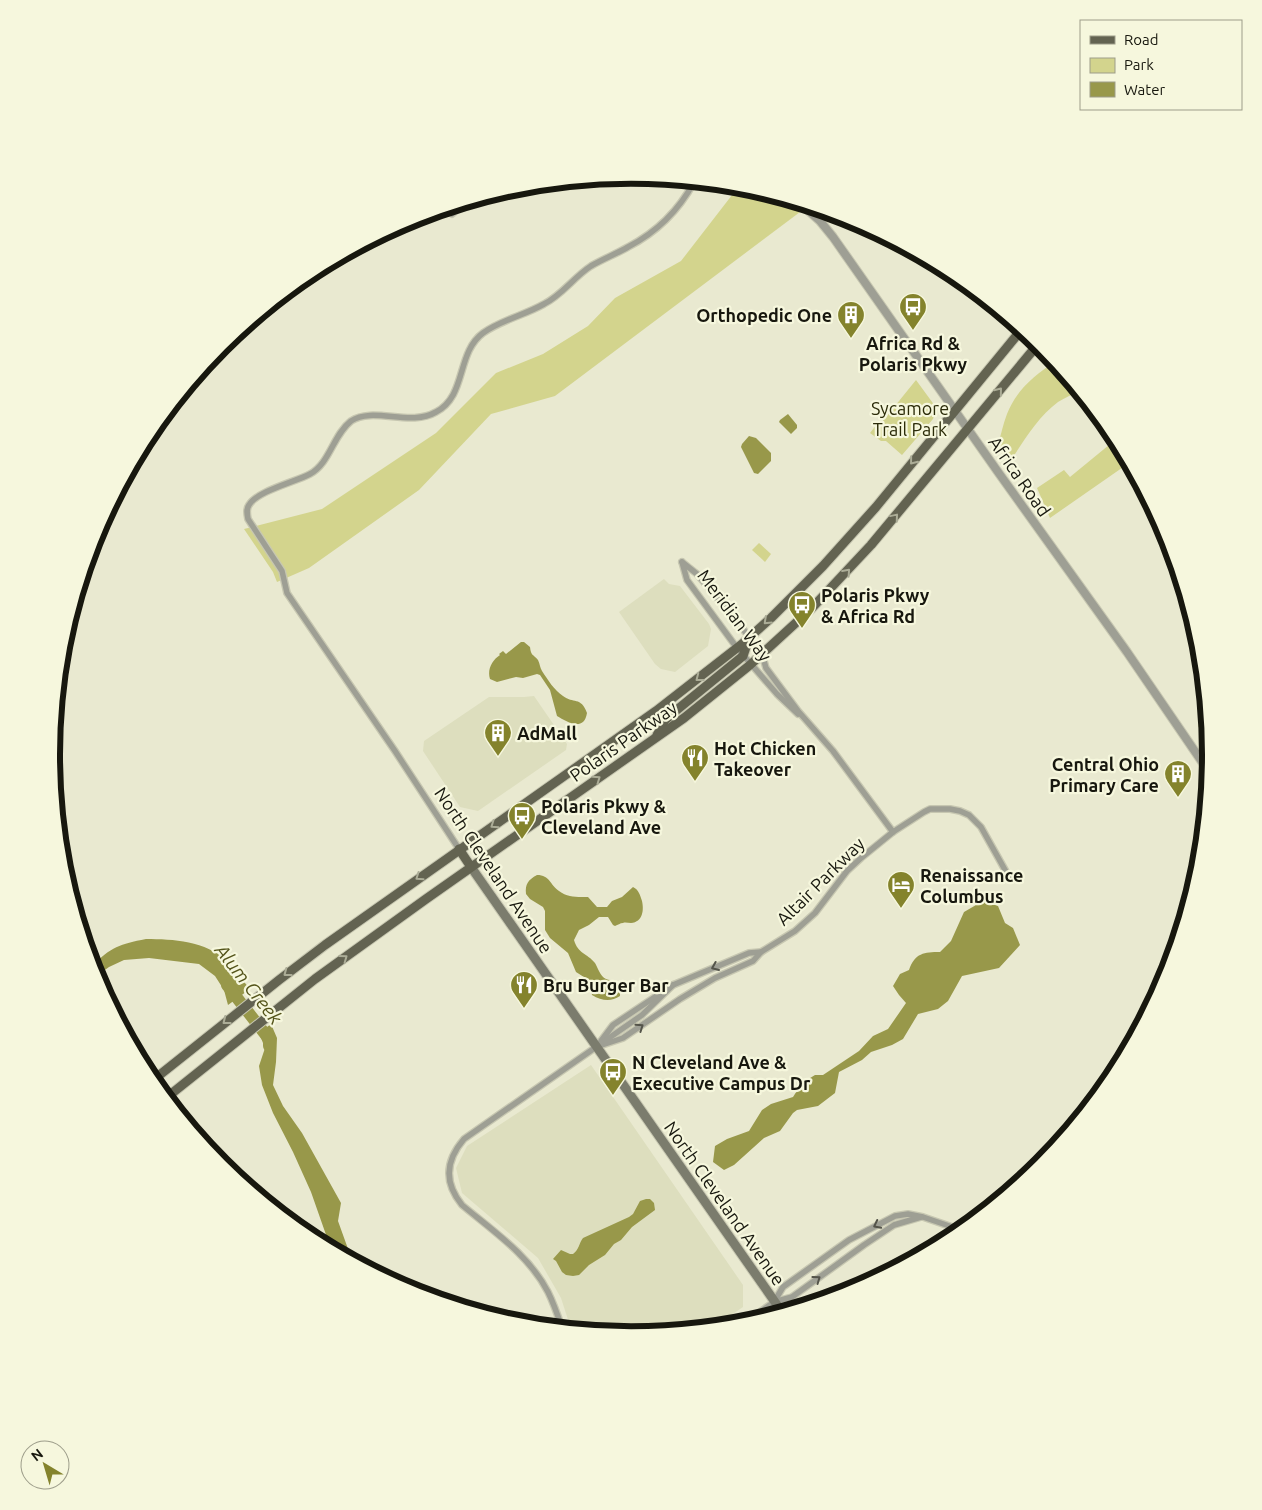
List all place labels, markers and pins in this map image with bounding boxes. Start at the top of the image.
bus stop icon: Africa Rd & Polaris Pkwy [898,292,928,331]
building icon: Orthopedic One [836,300,866,339]
place label: Orthopedic One [696,305,832,325]
place label: Africa Rd & Polaris Pkwy [859,333,968,374]
place label: Polaris Pkwy & Africa Rd [821,585,930,626]
bus stop icon: Polaris Pkwy & Africa Rd [787,590,817,629]
building icon: AdMall [483,718,513,757]
place label: AdMall [517,723,578,743]
place label: Hot Chicken Takeover [714,738,816,779]
restaurant icon: Hot Chicken Takeover [680,743,710,782]
place label: Central Ohio Primary Care [1049,754,1159,795]
building icon: Central Ohio Primary Care [1163,759,1193,798]
place label: Polaris Pkwy & Cleveland Ave [541,796,667,837]
bus stop icon: Polaris Pkwy & Cleveland Ave [507,801,537,840]
place label: Renaissance Columbus [920,865,1023,906]
hotel icon: Renaissance Columbus [886,870,916,909]
restaurant icon: Bru Burger Bar [509,970,539,1009]
place label: Bru Burger Bar [543,975,669,995]
place label: N Cleveland Ave & Executive Campus Dr [632,1052,811,1093]
bus stop icon: N Cleveland Ave & Executive Campus Dr [598,1057,628,1096]

